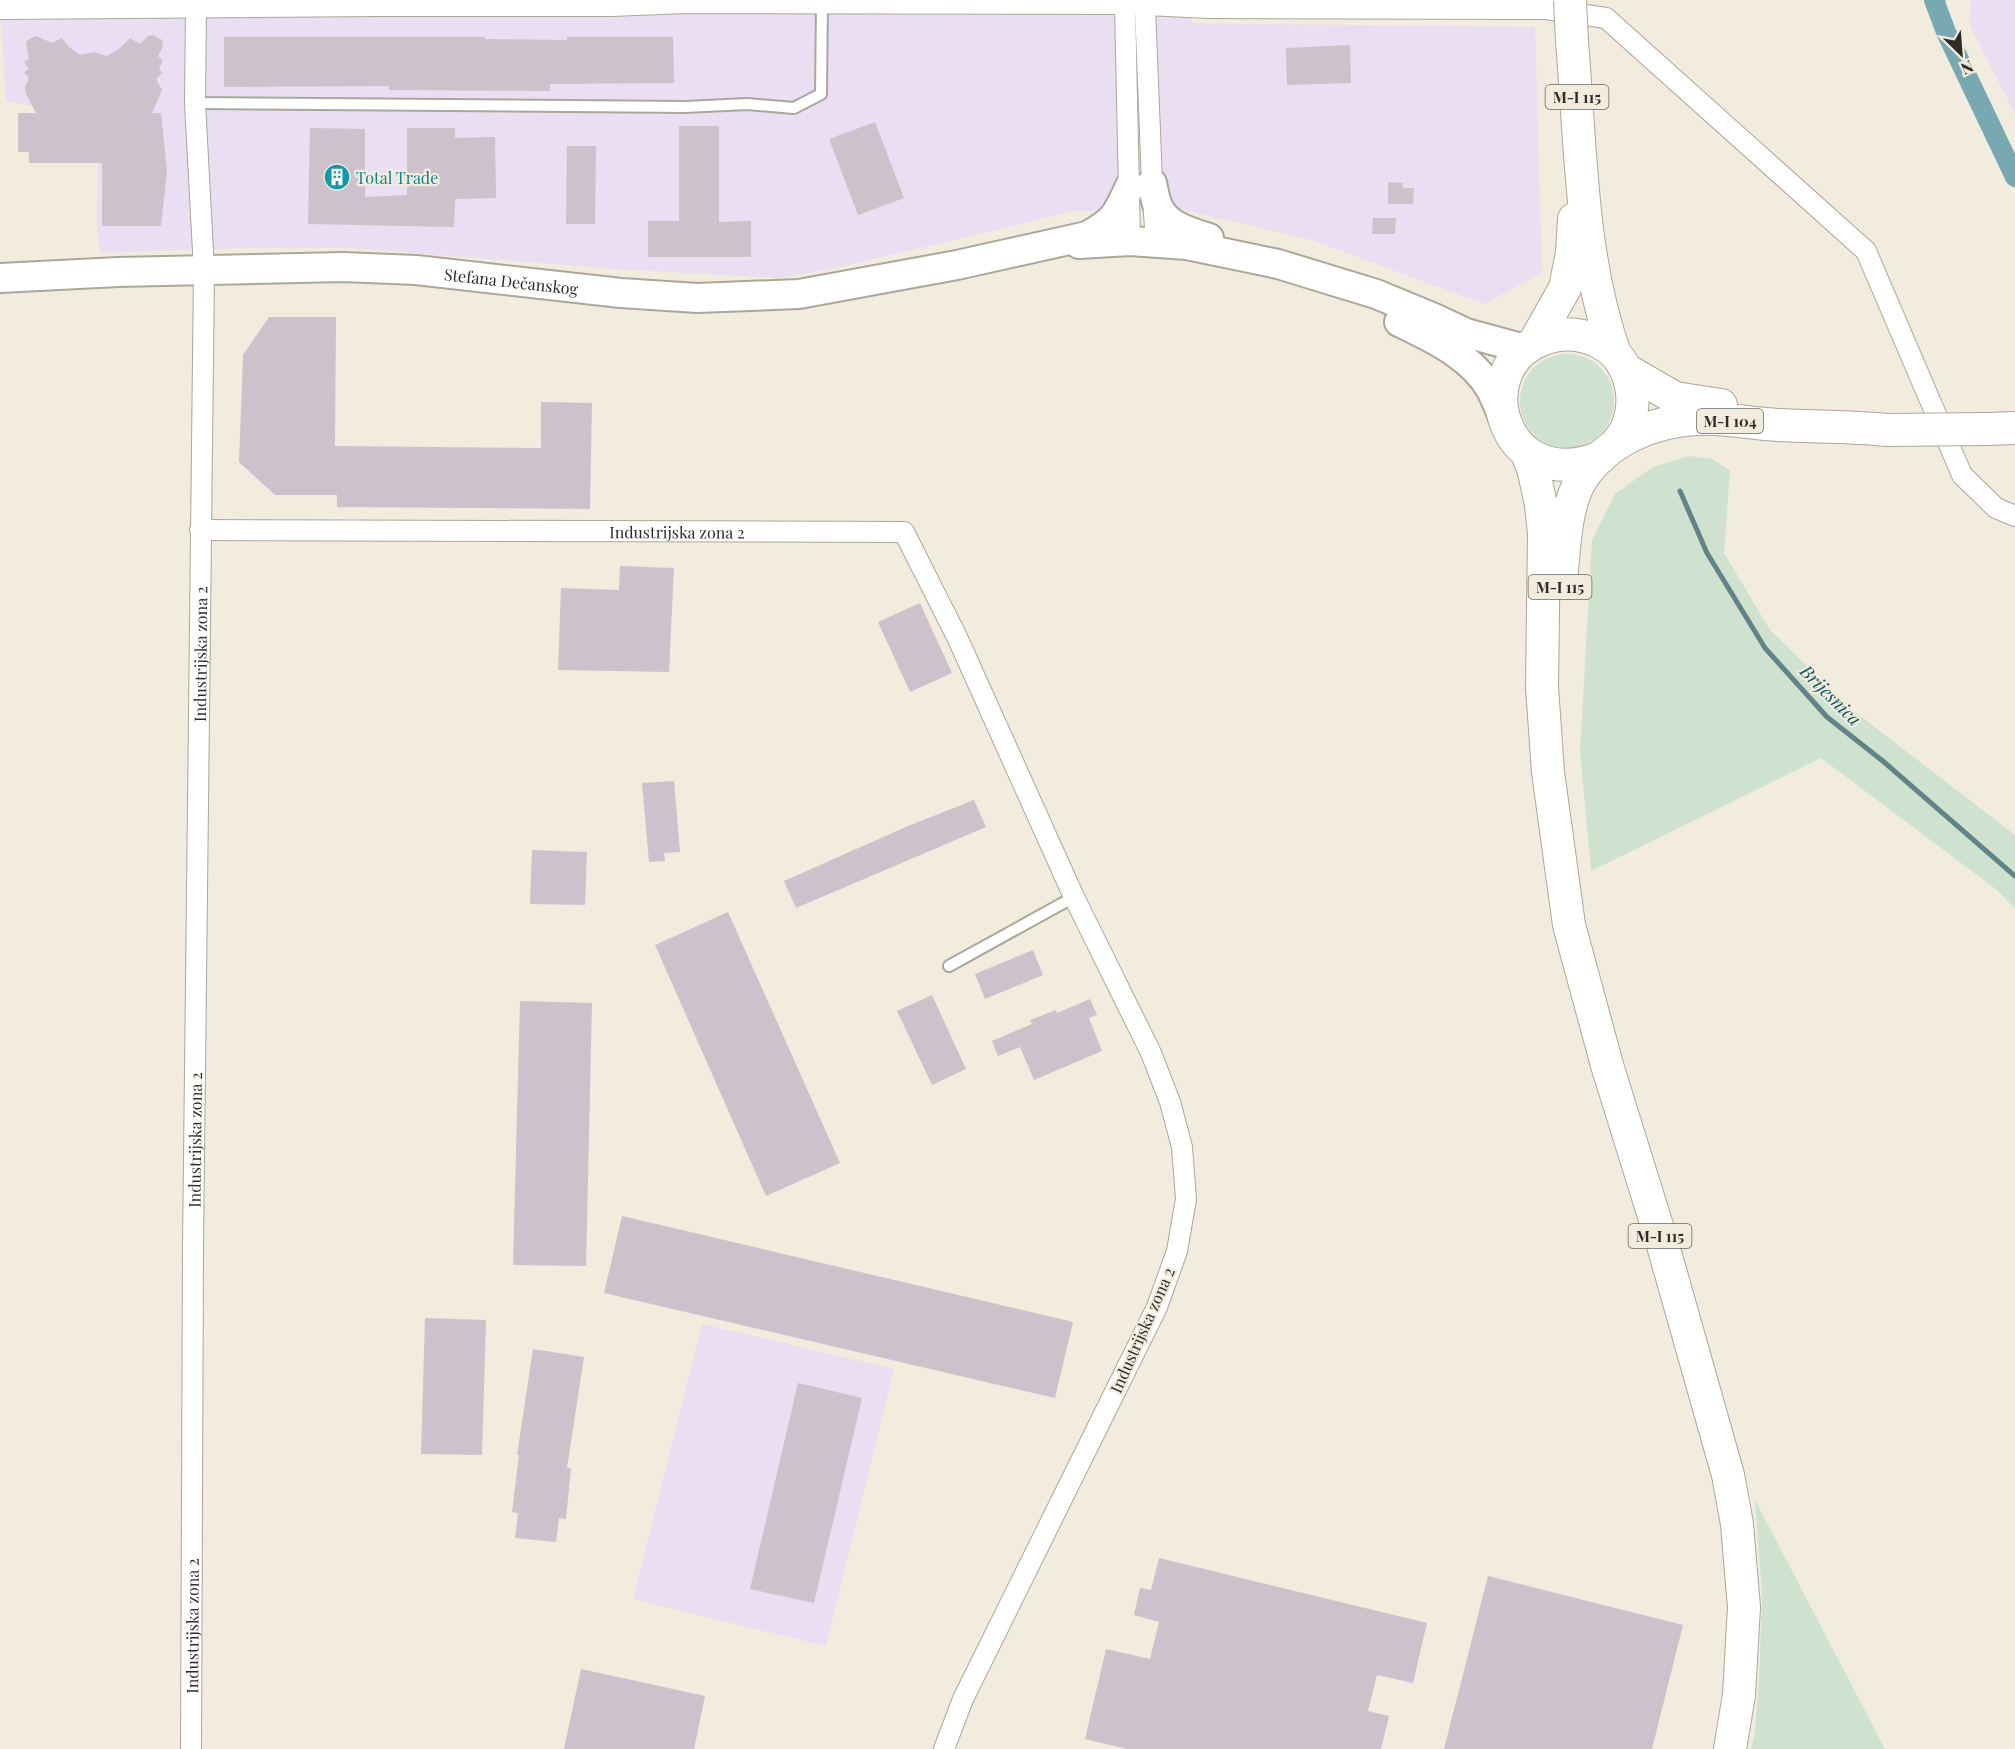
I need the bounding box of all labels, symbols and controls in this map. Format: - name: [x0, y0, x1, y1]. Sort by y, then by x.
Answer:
- north arrow: [1931, 24, 1991, 84]
- text: N: [1957, 56, 1977, 80]
- road number: M-I 115: [1546, 85, 1608, 109]
- building icon: Total Trade: [322, 162, 352, 192]
- place label: Total Trade: [356, 167, 438, 188]
- street label: Stefana Dečanskog: [443, 263, 580, 299]
- road number: M-I 104: [1697, 409, 1763, 433]
- street label: Industrijska zona 2: [609, 521, 745, 542]
- road number: M-I 115: [1528, 575, 1592, 599]
- street label: Industrijska zona 2: [188, 586, 211, 722]
- water label: Brijesnica: [1795, 659, 1867, 731]
- street label: Industrijska zona 2: [183, 1072, 205, 1208]
- road number: M-I 115: [1628, 1224, 1692, 1248]
- street label: Industrijska zona 2: [1105, 1264, 1179, 1396]
- street label: Industrijska zona 2: [181, 1558, 202, 1694]

